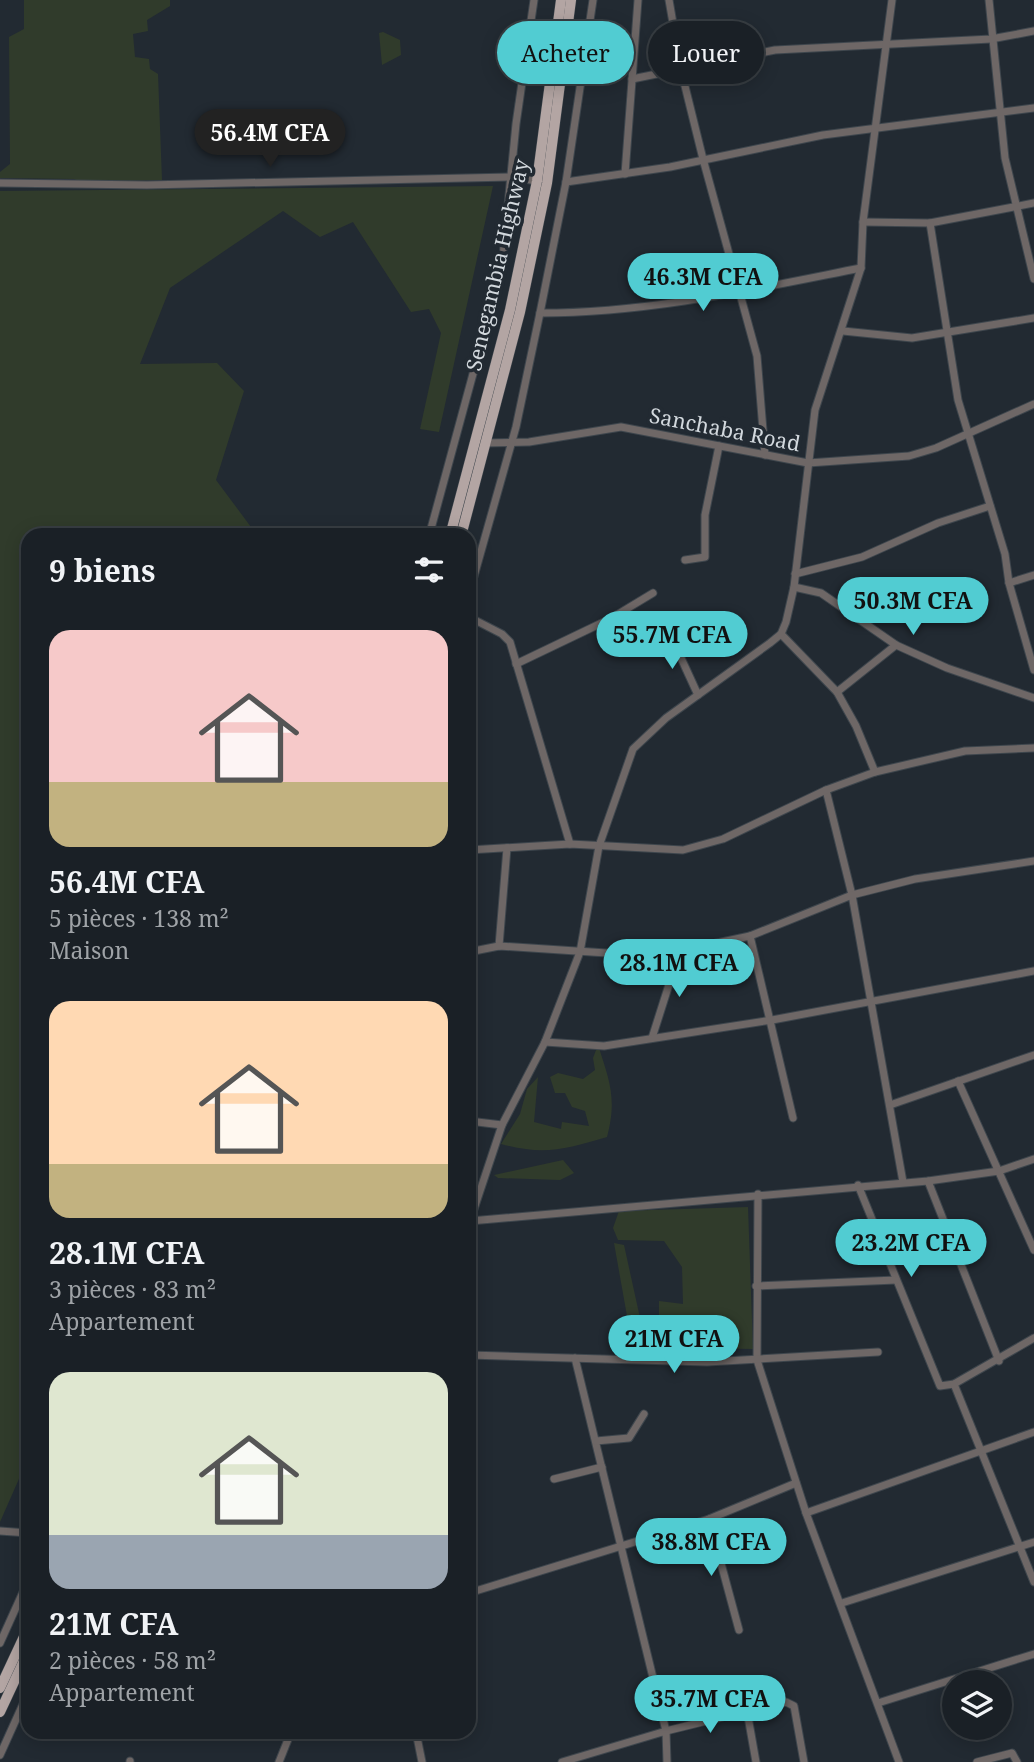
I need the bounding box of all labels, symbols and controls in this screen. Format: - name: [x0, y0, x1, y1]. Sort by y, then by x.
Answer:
- chip: Acheter: [497, 21, 634, 84]
- chip: Louer: [648, 21, 764, 84]
- pin: 56.4M CFA: [190, 110, 350, 169]
- text: 56.4M CFA: [210, 116, 330, 148]
- street label: Senegambia Highway: [459, 156, 535, 374]
- pin: 46.3M CFA: [623, 254, 783, 313]
- text: 46.3M CFA: [643, 260, 763, 292]
- street label: Sanchaba Road: [647, 401, 803, 457]
- text: 9 biens: [49, 550, 155, 591]
- icon: filters: [410, 551, 448, 589]
- pin: 50.3M CFA: [833, 578, 993, 637]
- text: 50.3M CFA: [853, 584, 973, 616]
- pin: 55.7M CFA: [592, 612, 752, 671]
- text: 55.7M CFA: [612, 618, 732, 650]
- icon: home: [186, 675, 312, 801]
- text: 56.4M CFA: [49, 861, 204, 902]
- text: 5 pièces · 138 m²: [49, 902, 229, 934]
- text: Maison: [49, 934, 129, 966]
- pin: 28.1M CFA: [599, 940, 759, 999]
- text: 28.1M CFA: [619, 946, 739, 978]
- icon: home: [186, 1046, 312, 1172]
- pin: 23.2M CFA: [831, 1220, 991, 1279]
- text: 23.2M CFA: [851, 1226, 971, 1258]
- text: 28.1M CFA: [49, 1232, 204, 1273]
- text: 3 pièces · 83 m²: [49, 1273, 216, 1305]
- text: Appartement: [49, 1305, 195, 1337]
- pin: 21M CFA: [609, 1316, 739, 1375]
- text: 21M CFA: [624, 1322, 724, 1354]
- icon: home: [186, 1417, 312, 1543]
- pin: 38.8M CFA: [631, 1518, 791, 1578]
- text: 38.8M CFA: [651, 1525, 771, 1557]
- text: 21M CFA: [49, 1603, 178, 1644]
- text: 2 pièces · 58 m²: [49, 1644, 216, 1676]
- map controls: [942, 1670, 1012, 1740]
- button: layers: [942, 1670, 1012, 1740]
- text: Appartement: [49, 1676, 195, 1708]
- pin: 35.7M CFA: [630, 1676, 790, 1735]
- text: 35.7M CFA: [650, 1682, 770, 1714]

